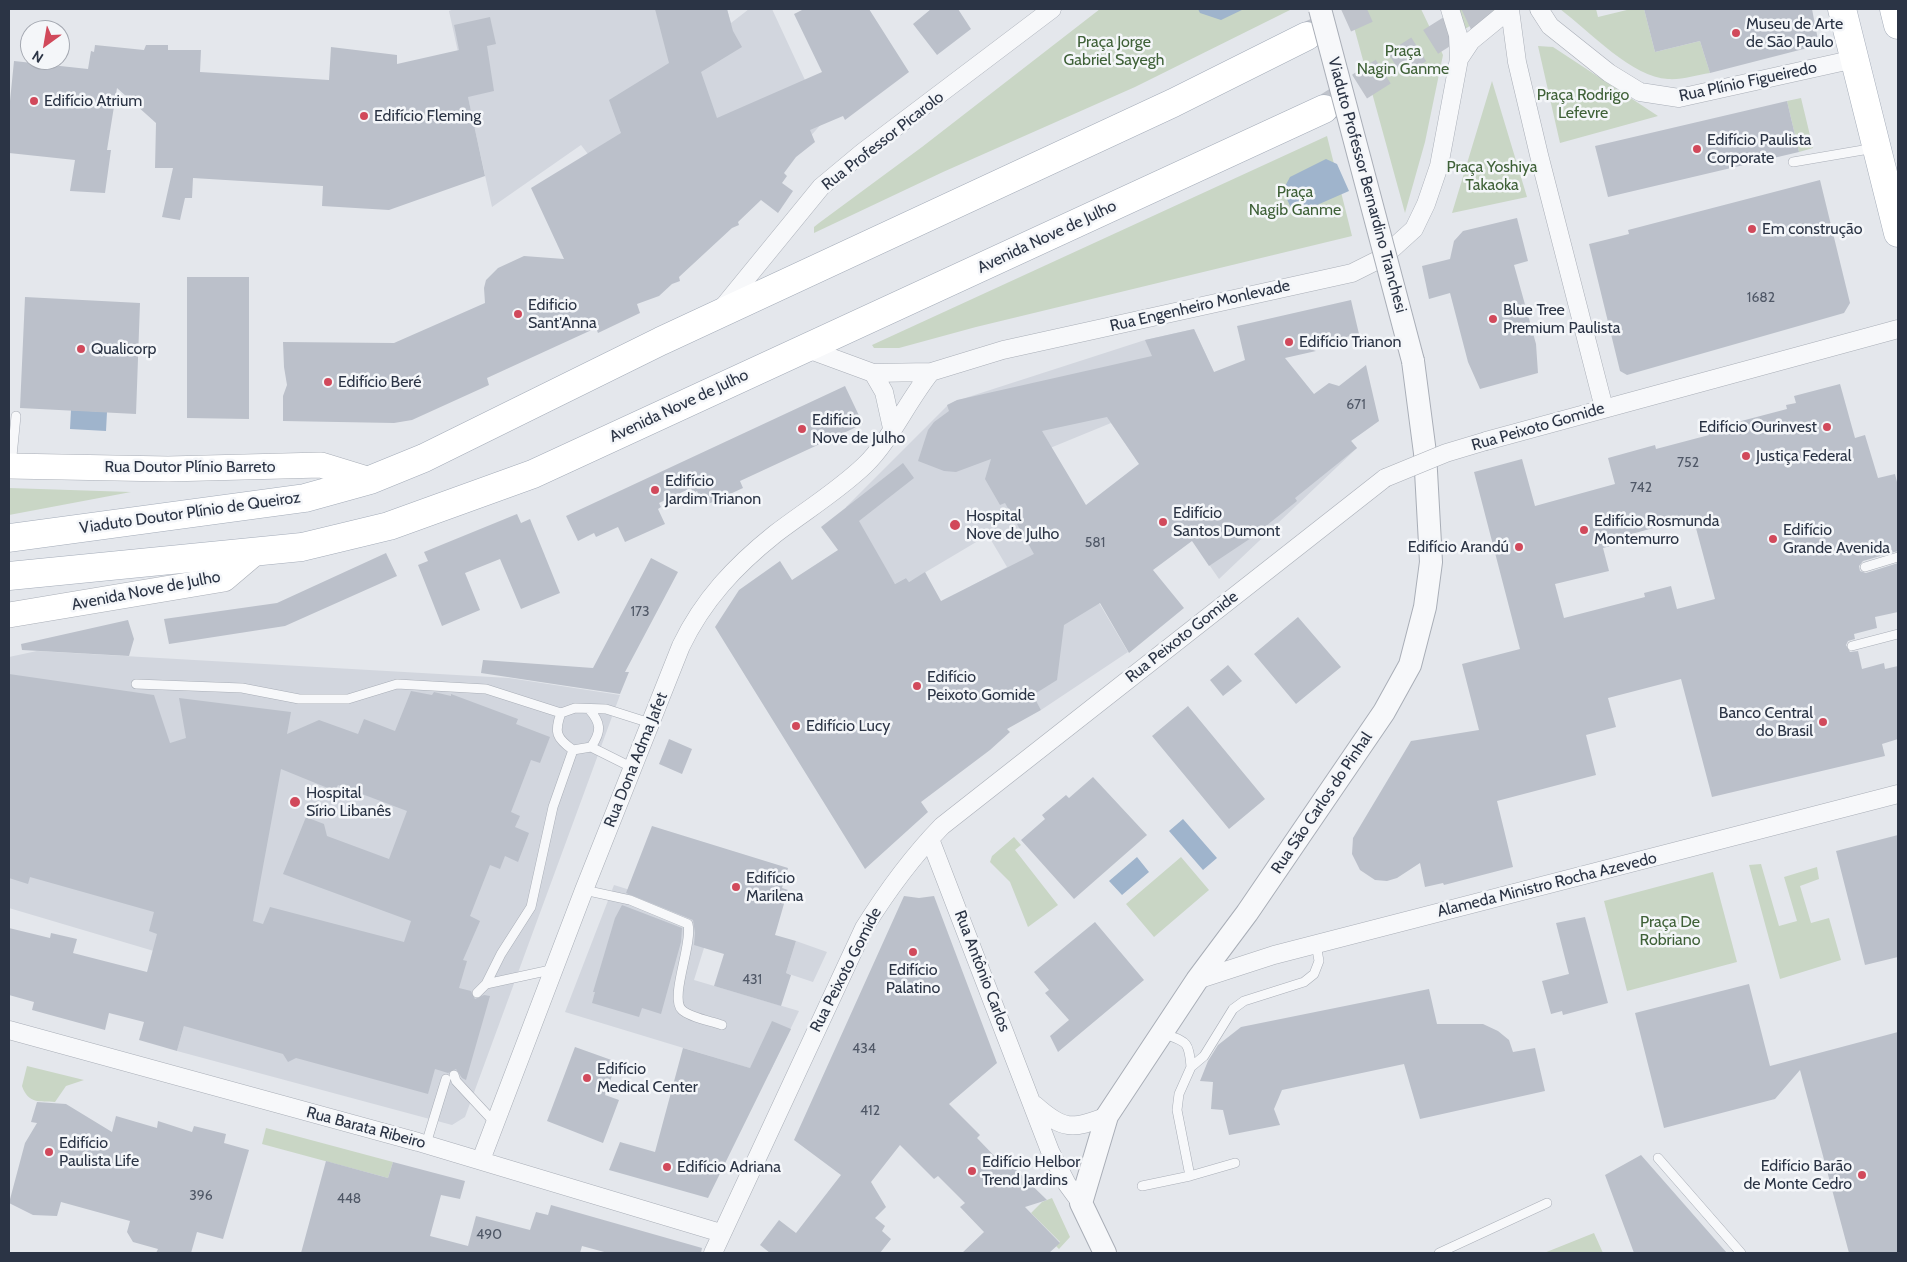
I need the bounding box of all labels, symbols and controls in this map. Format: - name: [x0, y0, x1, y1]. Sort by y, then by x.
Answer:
- place label: Museu de Arte de São Paulo: [1746, 14, 1843, 52]
- north arrow: [20, 20, 70, 70]
- marker: Museu de Arte de São Paulo: [1730, 27, 1742, 39]
- park label: Praça Jorge Gabriel Sayegh: [1064, 32, 1164, 70]
- park label: Praça Nagin Ganme: [1357, 41, 1449, 79]
- text: N: [29, 47, 47, 67]
- street label: Viaduto Professor Bernardino Tranchesi: [1324, 55, 1410, 315]
- street label: Rua Plínio Figueiredo: [1677, 58, 1819, 106]
- park label: Praça Rodrigo Lefevre: [1537, 85, 1629, 123]
- street label: Rua Professor Picarolo: [818, 87, 948, 195]
- place label: Edifício Atrium: [44, 91, 142, 111]
- marker: Edifício Atrium: [28, 95, 40, 107]
- place label: Edifício Fleming: [374, 106, 481, 126]
- marker: Edifício Fleming: [358, 110, 370, 122]
- place label: Edifício Paulista Corporate: [1707, 130, 1811, 168]
- marker: Edifício Paulista Corporate: [1691, 143, 1703, 155]
- park label: Praça Yoshiya Takaoka: [1446, 157, 1538, 195]
- park label: Praça Nagib Ganme: [1249, 182, 1341, 220]
- street label: Avenida Nove de Julho: [974, 196, 1120, 278]
- place label: Em construção: [1762, 219, 1862, 239]
- marker: Em construção: [1746, 223, 1758, 235]
- street label: Rua Engenheiro Monlevade: [1108, 276, 1292, 336]
- house number: 1682: [1747, 290, 1775, 306]
- place label: Edificio Sant'Anna: [528, 295, 597, 333]
- place label: Blue Tree Premium Paulista: [1503, 300, 1620, 338]
- marker: Edificio Sant'Anna: [512, 308, 524, 320]
- marker: Blue Tree Premium Paulista: [1487, 313, 1499, 325]
- place label: Edifício Trianon: [1299, 332, 1402, 352]
- marker: Edifício Trianon: [1283, 336, 1295, 348]
- place label: Qualicorp: [91, 339, 156, 359]
- marker: Qualicorp: [75, 343, 87, 355]
- street label: Avenida Nove de Julho: [606, 365, 752, 447]
- place label: Edifício Beré: [338, 372, 421, 392]
- marker: Edifício Beré: [322, 376, 334, 388]
- house number: 671: [1346, 397, 1366, 413]
- street label: Rua Peixoto Gomide: [1469, 399, 1607, 455]
- place label: Edifício Nove de Julho: [812, 410, 905, 448]
- place label: Edifício Ourinvest: [1699, 417, 1817, 437]
- marker: Edifício Ourinvest: [1821, 421, 1833, 433]
- marker: Edifício Nove de Julho: [796, 423, 808, 435]
- place label: Justiça Federal: [1756, 446, 1852, 466]
- marker: Justiça Federal: [1740, 450, 1752, 462]
- house number: 752: [1677, 455, 1699, 471]
- street label: Rua Doutor Plínio Barreto: [104, 457, 276, 477]
- place label: Edifício Jardim Trianon: [665, 471, 761, 509]
- house number: 742: [1630, 480, 1652, 496]
- marker: Edifício Jardim Trianon: [649, 484, 661, 496]
- street label: Viaduto Doutor Plínio de Queiroz: [78, 488, 302, 538]
- place label: Edifício Santos Dumont: [1173, 503, 1280, 541]
- place label: Hospital Nove de Julho: [966, 506, 1059, 544]
- place label: Edifício Rosmunda Montemurro: [1594, 511, 1719, 549]
- marker: Edifício Santos Dumont: [1157, 516, 1169, 528]
- marker: Hospital Nove de Julho: [948, 518, 962, 532]
- place label: Edifício Grande Avenida: [1783, 520, 1890, 558]
- marker: Edifício Rosmunda Montemurro: [1578, 524, 1590, 536]
- marker: Edifício Grande Avenida: [1767, 533, 1779, 545]
- house number: 581: [1085, 535, 1105, 551]
- place label: Edifício Arandú: [1408, 537, 1509, 557]
- marker: Edifício Arandú: [1513, 541, 1525, 553]
- street label: Avenida Nove de Julho: [70, 567, 222, 615]
- street label: Rua Peixoto Gomide: [1122, 587, 1242, 687]
- house number: 173: [630, 604, 650, 620]
- place label: Edifício Peixoto Gomide: [927, 667, 1035, 705]
- marker: Edifício Peixoto Gomide: [911, 680, 923, 692]
- street label: Rua Dona Adma Jafet: [600, 690, 672, 830]
- place label: Banco Central do Brasil: [1719, 703, 1813, 741]
- place label: Edifício Lucy: [806, 716, 890, 736]
- marker: Banco Central do Brasil: [1817, 716, 1829, 728]
- marker: Edifício Lucy: [790, 720, 802, 732]
- street label: Rua São Carlos do Pinhal: [1267, 729, 1377, 877]
- place label: Hospital Sírio Libanês: [306, 783, 391, 821]
- marker: Hospital Sírio Libanês: [288, 795, 302, 809]
- street label: Alameda Ministro Rocha Azevedo: [1435, 848, 1659, 922]
- place label: Edifício Marilena: [746, 868, 804, 906]
- marker: Edifício Marilena: [730, 881, 742, 893]
- street label: Rua Peixoto Gomide: [806, 904, 886, 1036]
- street label: Rua Antônio Carlos: [950, 908, 1014, 1034]
- park label: Praça De Robriano: [1640, 912, 1700, 950]
- marker: Edifício Palatino: [907, 946, 919, 958]
- place label: Edifício Palatino: [886, 960, 940, 998]
- house number: 431: [742, 972, 762, 988]
- house number: 434: [852, 1041, 876, 1057]
- place label: Edifício Medical Center: [597, 1059, 698, 1097]
- marker: Edifício Medical Center: [581, 1072, 593, 1084]
- street label: Rua Barata Ribeiro: [304, 1103, 428, 1153]
- house number: 412: [860, 1103, 880, 1119]
- place label: Edifício Paulista Life: [59, 1133, 139, 1171]
- marker: Edifício Paulista Life: [43, 1146, 55, 1158]
- place label: Edifício Helbor Trend Jardins: [982, 1152, 1080, 1190]
- place label: Edifício Barão de Monte Cedro: [1743, 1156, 1852, 1194]
- place label: Edifício Adriana: [677, 1157, 781, 1177]
- marker: Edifício Adriana: [661, 1161, 673, 1173]
- marker: Edifício Helbor Trend Jardins: [966, 1165, 978, 1177]
- marker: Edifício Barão de Monte Cedro: [1856, 1169, 1868, 1181]
- house number: 396: [189, 1188, 213, 1204]
- house number: 448: [337, 1191, 361, 1207]
- house number: 490: [476, 1227, 502, 1243]

